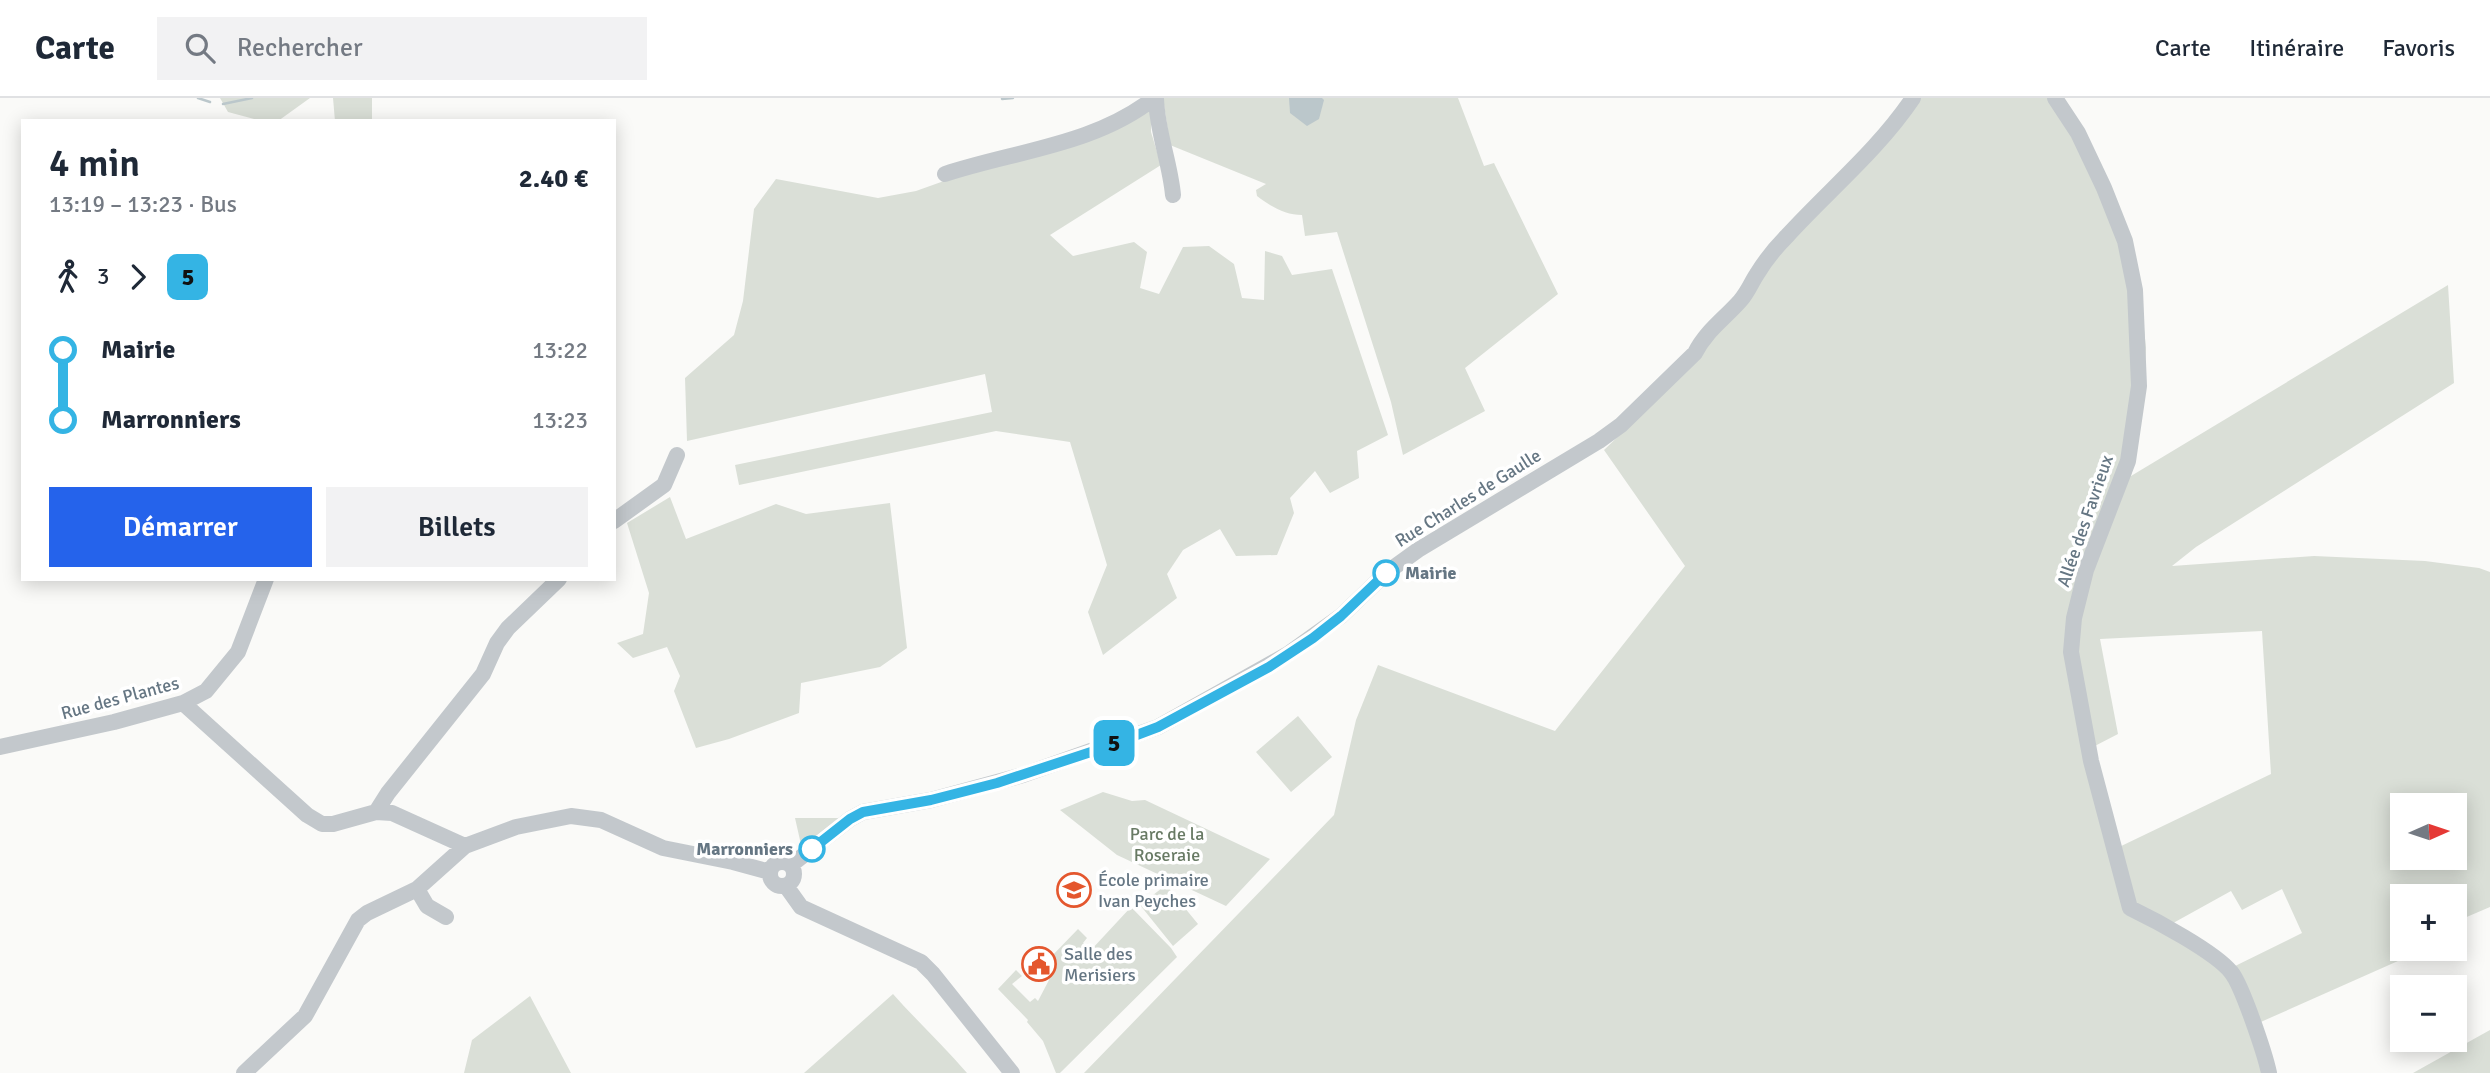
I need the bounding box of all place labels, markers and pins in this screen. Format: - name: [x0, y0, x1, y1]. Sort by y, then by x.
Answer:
- marker: Mairie: [1373, 560, 1399, 586]
- place label: Mairie: [1405, 562, 1457, 584]
- marker: Marronniers: [799, 836, 825, 862]
- place label: Marronniers: [696, 838, 793, 860]
- place label: École primaire Ivan Peyches: [1098, 869, 1209, 912]
- school or university icon: École primaire Ivan Peyches: [1055, 871, 1093, 909]
- place label: Salle des Merisiers: [1064, 943, 1136, 986]
- public building icon: Salle des Merisiers: [1020, 945, 1058, 983]

